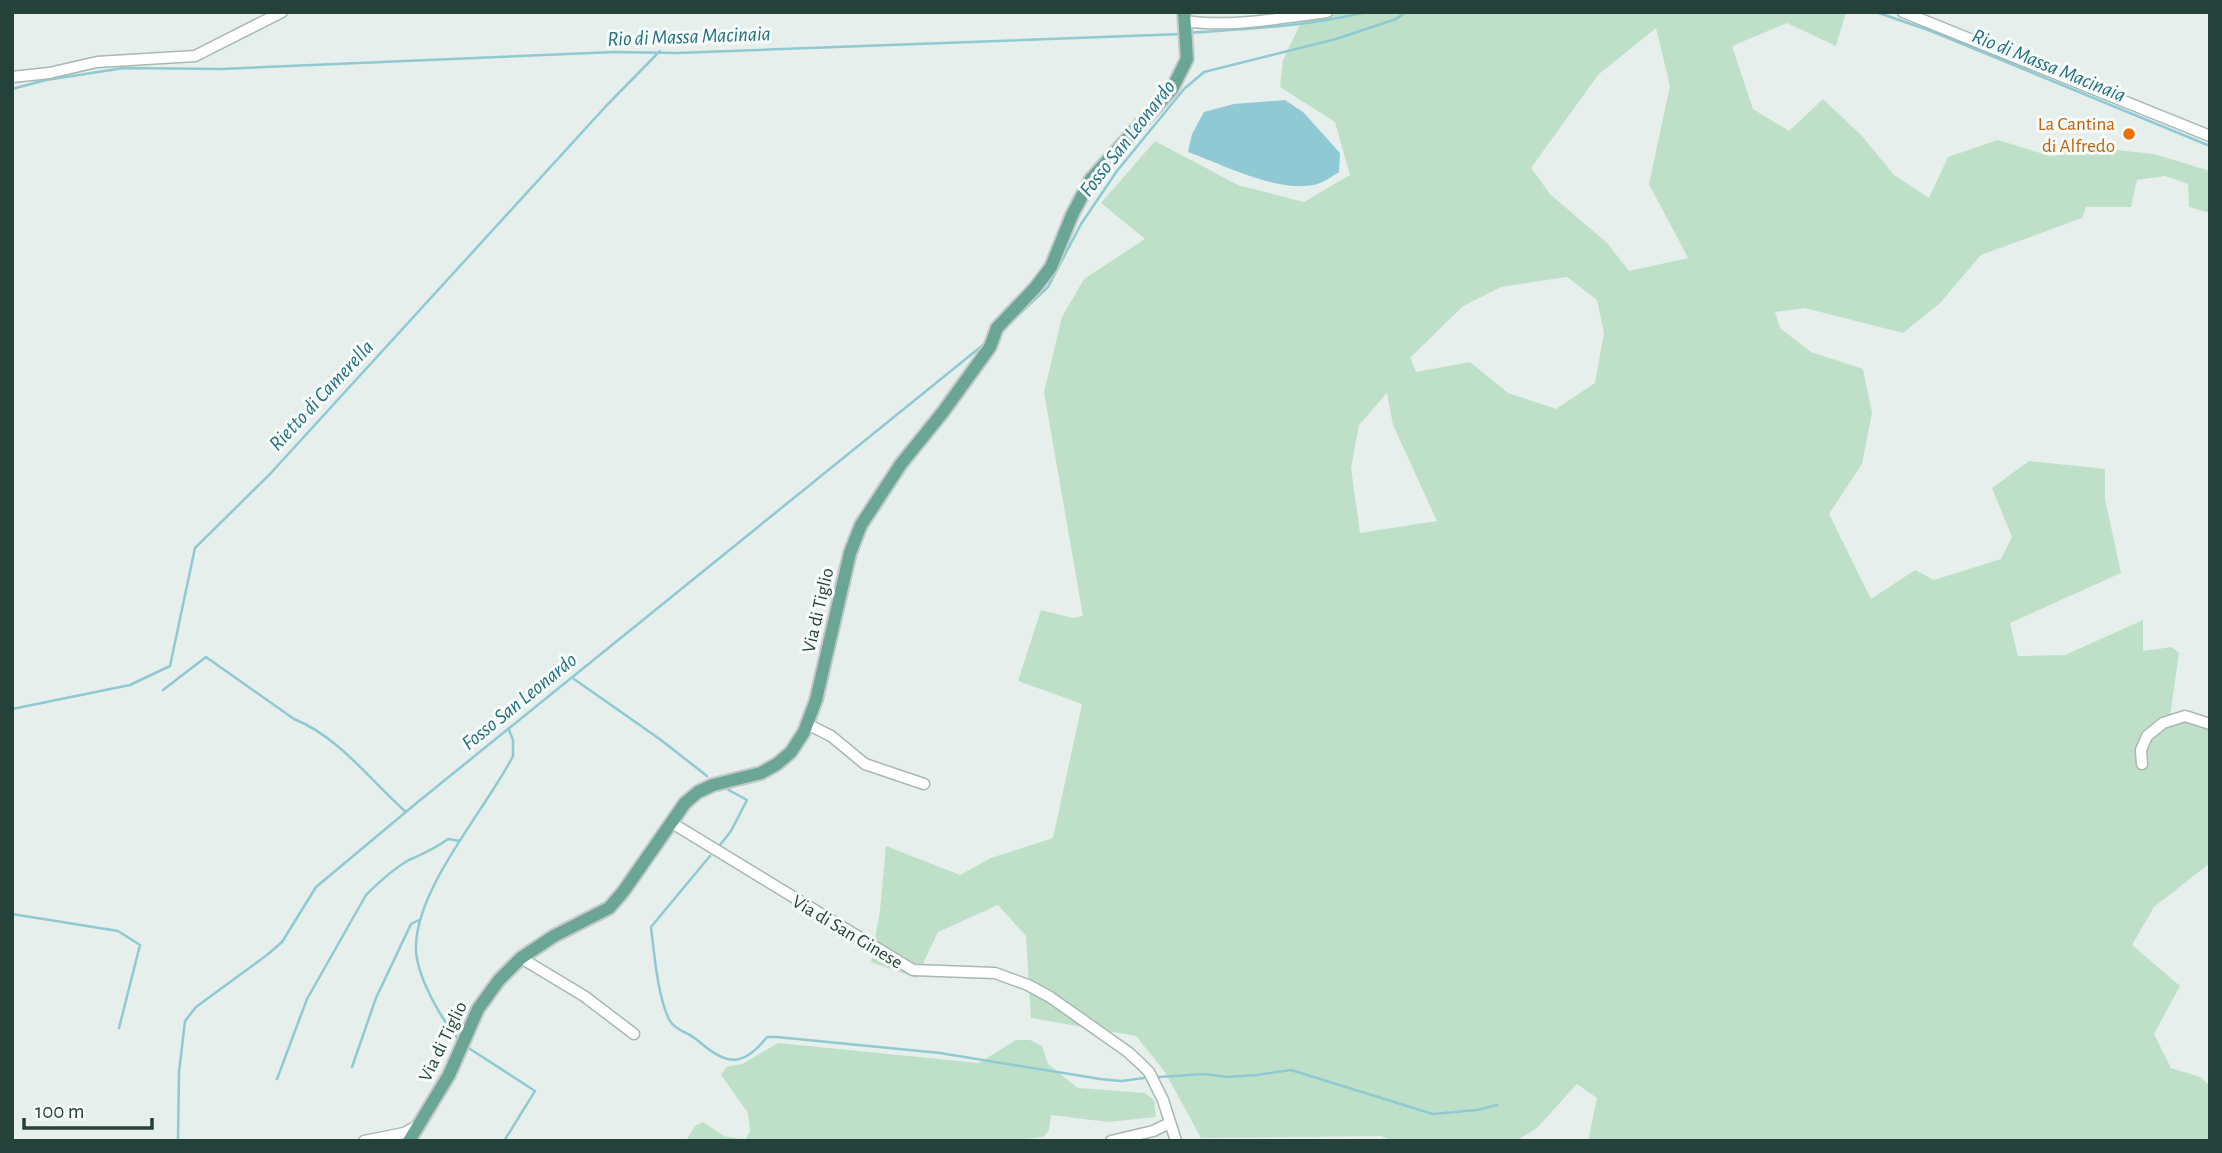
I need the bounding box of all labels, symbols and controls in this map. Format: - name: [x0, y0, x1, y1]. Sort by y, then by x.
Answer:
- water label: Rio di Massa Macinaia: [607, 23, 771, 50]
- water label: Rio di Massa Macinaia: [1969, 25, 2129, 106]
- water label: Fosso San Leonardo: [1076, 76, 1179, 200]
- place label: La Cantina di Alfredo: [2038, 115, 2115, 156]
- marker: La Cantina di Alfredo: [2121, 126, 2137, 142]
- water label: Rietto di Camerella: [265, 336, 378, 455]
- street label: Via di Tiglio: [799, 566, 837, 655]
- water label: Fosso San Leonardo: [458, 649, 581, 754]
- street label: Via di San Ginese: [789, 892, 906, 973]
- street label: Via di Tiglio: [416, 999, 471, 1085]
- scale bar: [24, 1086, 152, 1130]
- text: 100 m: [35, 1101, 85, 1122]

